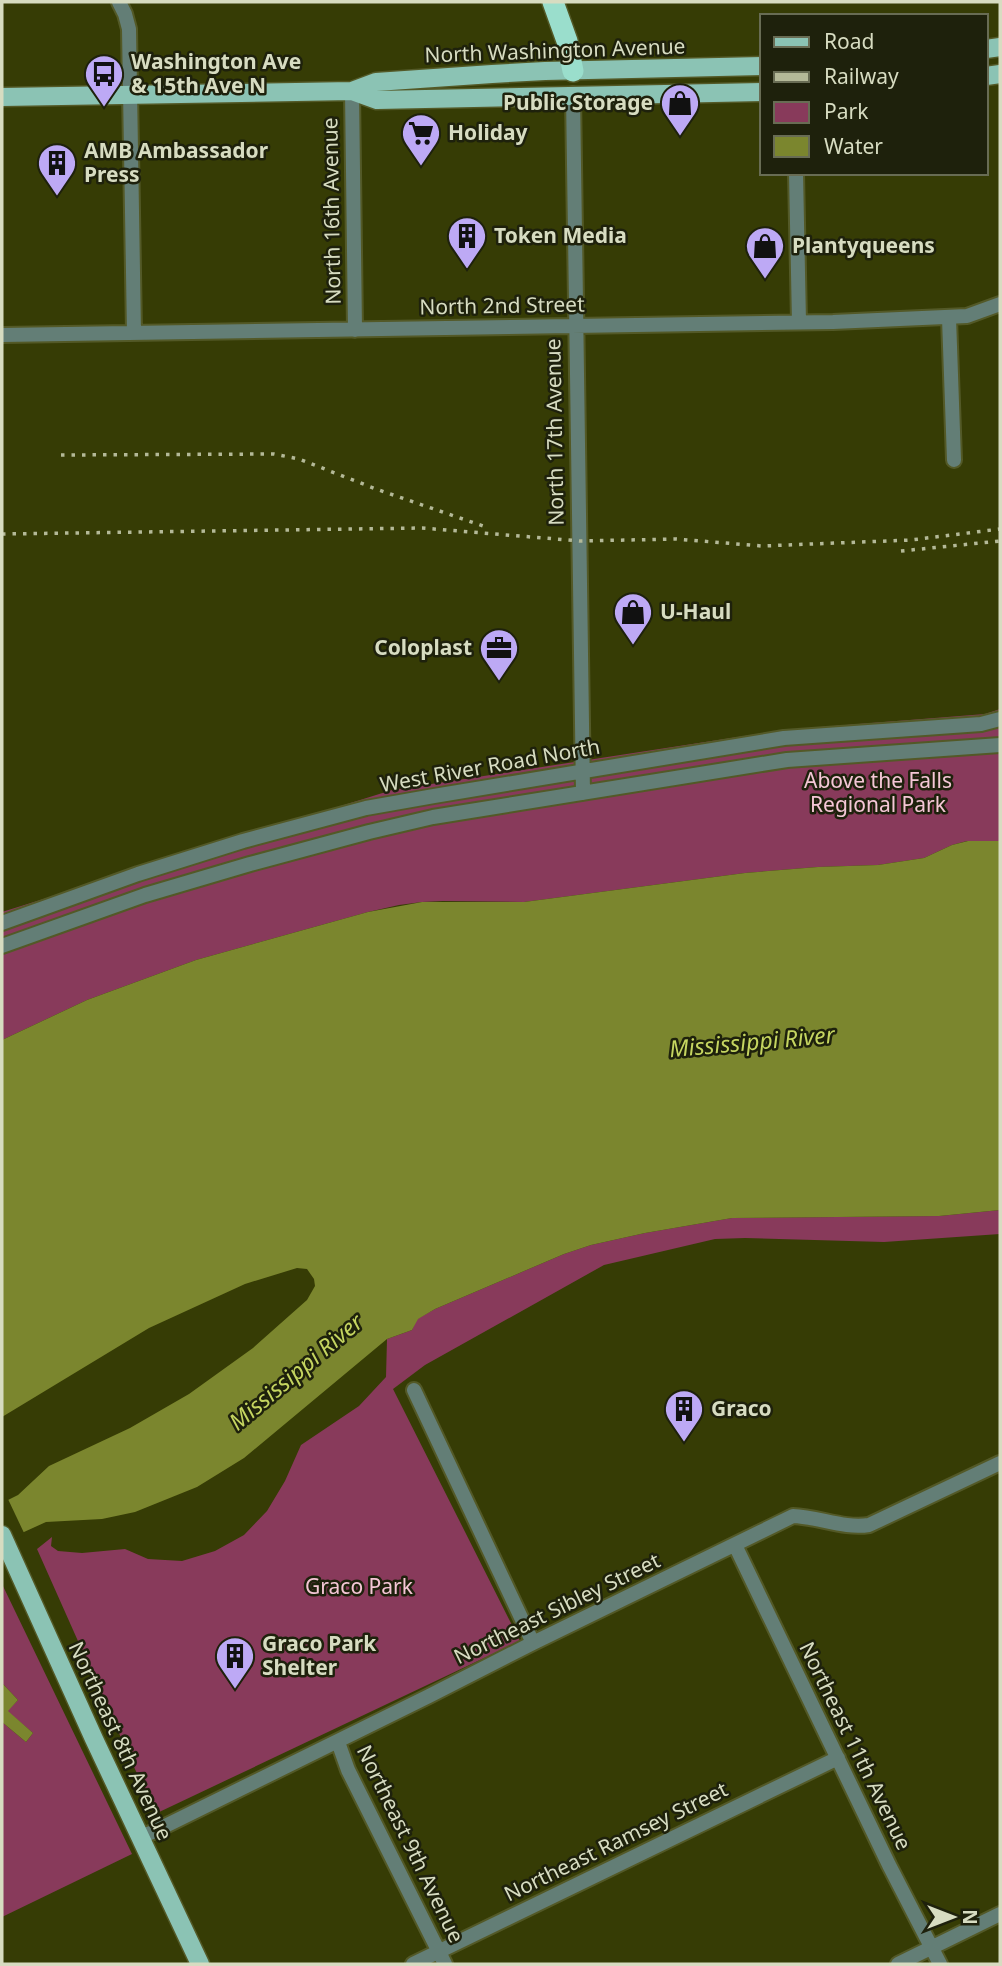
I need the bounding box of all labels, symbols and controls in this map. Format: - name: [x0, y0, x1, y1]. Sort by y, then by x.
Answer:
- legend: [760, 14, 988, 175]
- text: Road: [824, 27, 874, 55]
- street label: North Washington Avenue: [424, 31, 686, 69]
- place label: Washington Ave & 15th Ave N: [131, 47, 301, 99]
- bus stop icon: Washington Ave & 15th Ave N: [83, 53, 125, 108]
- text: Railway: [824, 62, 899, 90]
- shop icon: Public Storage: [659, 82, 701, 137]
- place label: Public Storage: [503, 88, 653, 116]
- text: Park: [824, 97, 869, 125]
- supermarket icon: Holiday: [400, 112, 442, 167]
- street label: North 16th Avenue: [315, 117, 347, 305]
- place label: Holiday: [448, 118, 528, 146]
- text: Water: [824, 132, 883, 160]
- place label: AMB Ambassador Press: [84, 136, 269, 188]
- building icon: AMB Ambassador Press: [36, 142, 78, 197]
- building icon: Token Media: [446, 215, 488, 270]
- place label: Token Media: [494, 221, 627, 249]
- shop icon: Plantyqueens: [744, 225, 786, 280]
- place label: Plantyqueens: [792, 231, 935, 259]
- street label: North 2nd Street: [419, 290, 585, 320]
- street label: North 17th Avenue: [538, 338, 570, 526]
- shop icon: U-Haul: [612, 591, 654, 646]
- place label: U-Haul: [660, 597, 731, 625]
- office icon: Coloplast: [478, 627, 520, 682]
- place label: Coloplast: [374, 633, 472, 661]
- street label: West River Road North: [378, 732, 602, 798]
- park label: Above the Falls Regional Park: [804, 766, 952, 818]
- water label: Mississippi River: [668, 1018, 837, 1064]
- water label: Mississippi River: [222, 1305, 370, 1437]
- building icon: Graco: [663, 1388, 705, 1443]
- place label: Graco: [711, 1394, 772, 1422]
- street label: Northeast Sibley Street: [449, 1546, 665, 1670]
- park label: Graco Park: [305, 1572, 414, 1600]
- place label: Graco Park Shelter: [262, 1629, 377, 1681]
- building icon: Graco Park Shelter: [214, 1635, 256, 1690]
- street label: Northeast 8th Avenue: [62, 1637, 179, 1845]
- street label: Northeast 11th Avenue: [793, 1637, 919, 1854]
- street label: Northeast 9th Avenue: [351, 1740, 471, 1947]
- street label: Northeast Ramsey Street: [499, 1775, 732, 1907]
- north arrow: [918, 1882, 988, 1952]
- text: N: [957, 1909, 983, 1925]

